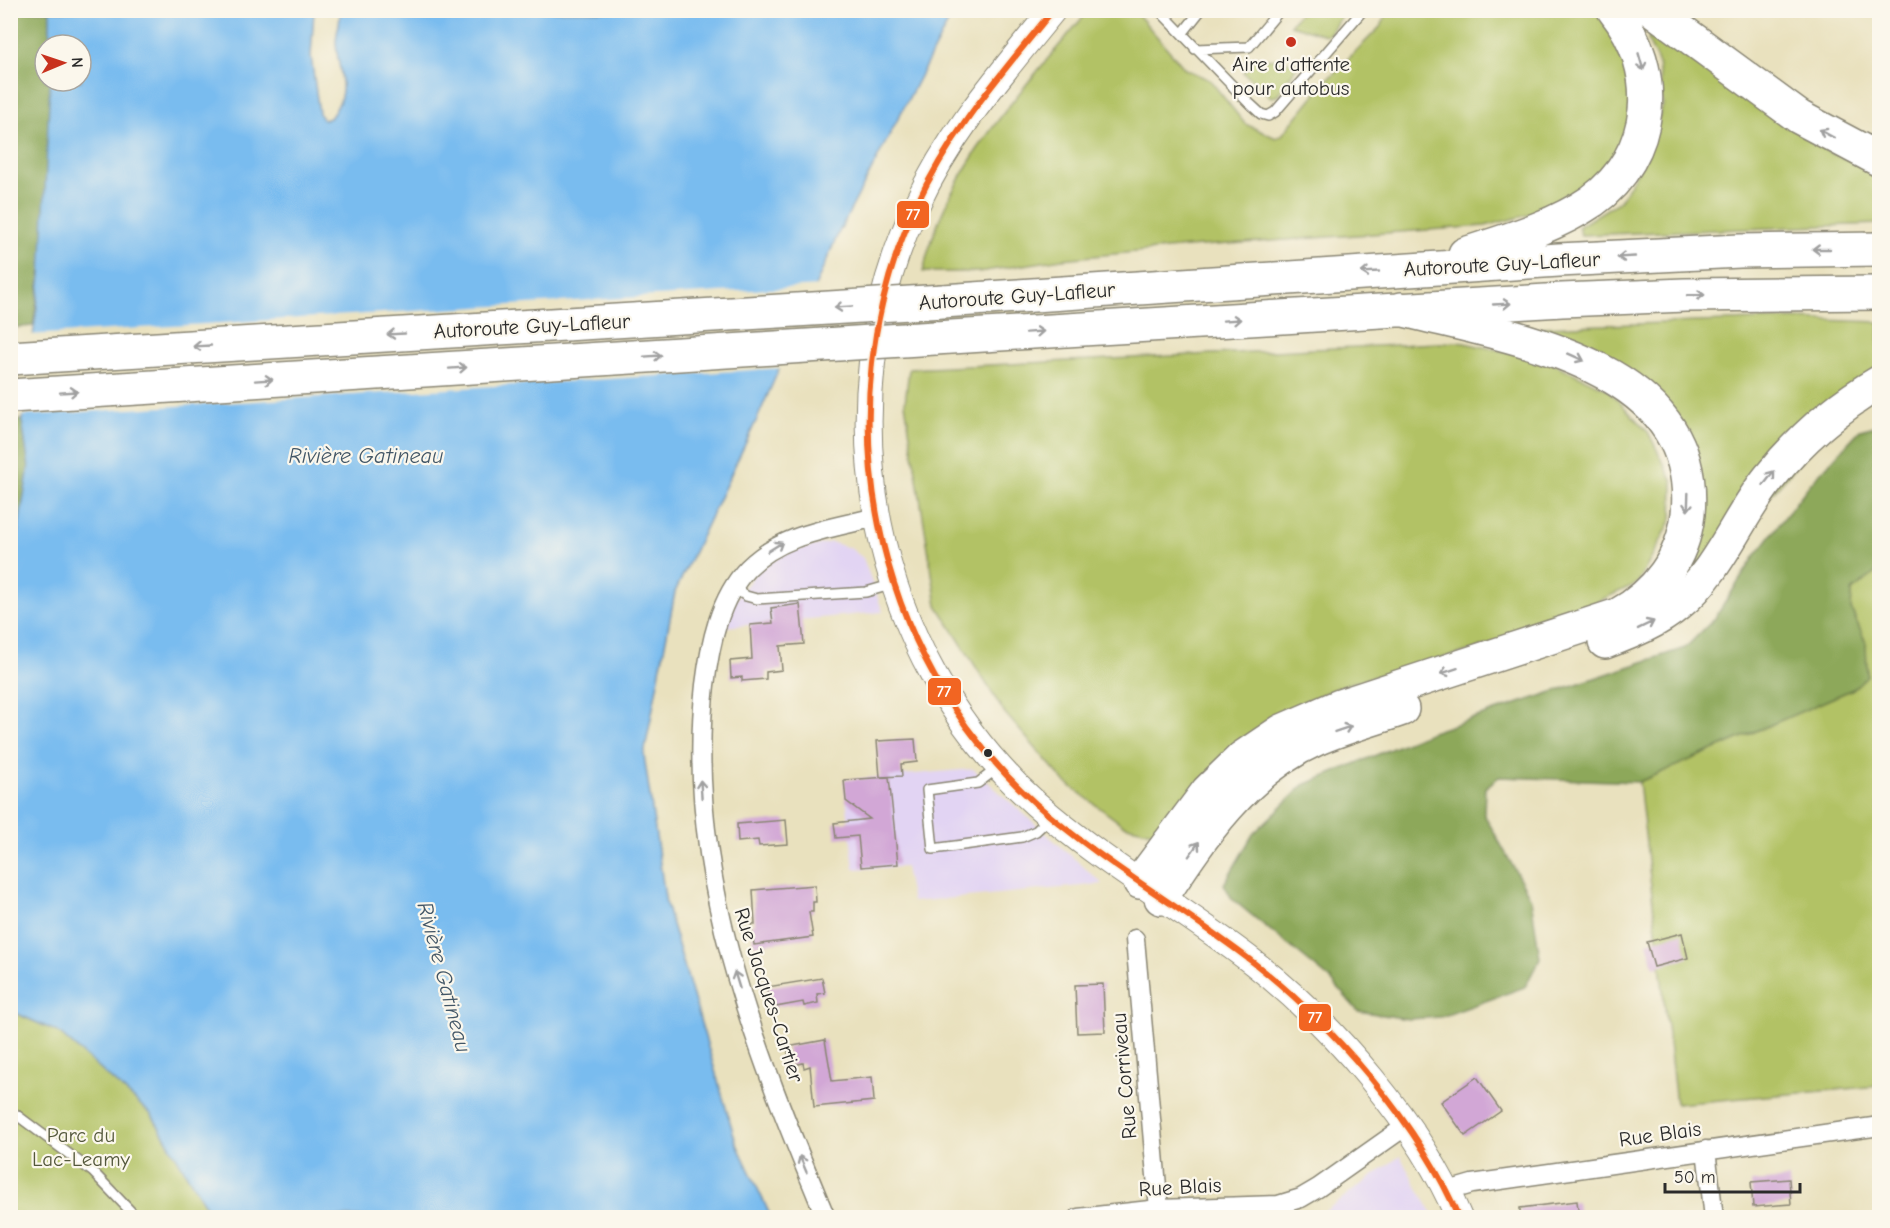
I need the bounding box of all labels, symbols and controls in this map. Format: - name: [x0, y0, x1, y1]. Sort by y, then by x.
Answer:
- north arrow: [33, 33, 93, 93]
- marker: Aire d'attente pour autobus: [1284, 35, 1298, 49]
- place label: Aire d'attente pour autobus: [1232, 52, 1350, 100]
- one-way arrow: [1636, 52, 1647, 71]
- text: N: [68, 57, 86, 68]
- one-way arrow: [1819, 127, 1836, 139]
- line badge: 77: [896, 200, 930, 229]
- text: 77: [906, 206, 921, 224]
- one-way arrow: [1812, 244, 1832, 255]
- street label: Autoroute Guy-Lafleur: [1403, 247, 1602, 281]
- one-way arrow: [1617, 251, 1637, 262]
- one-way arrow: [1361, 267, 1381, 278]
- street label: Autoroute Guy-Lafleur: [918, 277, 1117, 315]
- one-way arrow: [1686, 289, 1706, 300]
- one-way arrow: [1491, 298, 1511, 309]
- one-way arrow: [833, 301, 853, 312]
- street label: Autoroute Guy-Lafleur: [433, 309, 632, 343]
- one-way arrow: [1222, 314, 1242, 325]
- one-way arrow: [1025, 326, 1045, 337]
- one-way arrow: [387, 329, 407, 340]
- one-way arrow: [192, 341, 212, 352]
- one-way arrow: [642, 350, 662, 361]
- one-way arrow: [1566, 352, 1584, 363]
- one-way arrow: [448, 363, 468, 374]
- one-way arrow: [253, 375, 273, 386]
- one-way arrow: [58, 387, 78, 398]
- water label: Rivière Gatineau: [289, 443, 443, 469]
- one-way arrow: [1763, 470, 1776, 486]
- one-way arrow: [1682, 491, 1694, 511]
- one-way arrow: [766, 541, 783, 553]
- one-way arrow: [1637, 618, 1655, 630]
- one-way arrow: [1440, 666, 1459, 677]
- line badge: 77: [927, 677, 962, 706]
- text: 77: [937, 683, 952, 701]
- one-way arrow: [1333, 723, 1352, 734]
- unlabelled marker: [982, 747, 994, 759]
- one-way arrow: [696, 780, 707, 800]
- one-way arrow: [1188, 841, 1200, 858]
- water label: Rivière Gatineau: [411, 899, 477, 1055]
- street label: Rue Jacques-Cartier: [729, 905, 809, 1086]
- one-way arrow: [731, 971, 742, 990]
- line badge: 77: [1298, 1003, 1332, 1032]
- text: 77: [1308, 1009, 1323, 1027]
- street label: Rue Corriveau: [1107, 1012, 1141, 1140]
- street label: Rue Blais: [1617, 1116, 1703, 1152]
- park label: Parc du Lac-Leamy: [32, 1123, 131, 1171]
- one-way arrow: [797, 1155, 808, 1173]
- scale bar: [1665, 1156, 1800, 1194]
- text: 50 m: [1674, 1167, 1716, 1188]
- street label: Rue Blais: [1138, 1173, 1222, 1201]

